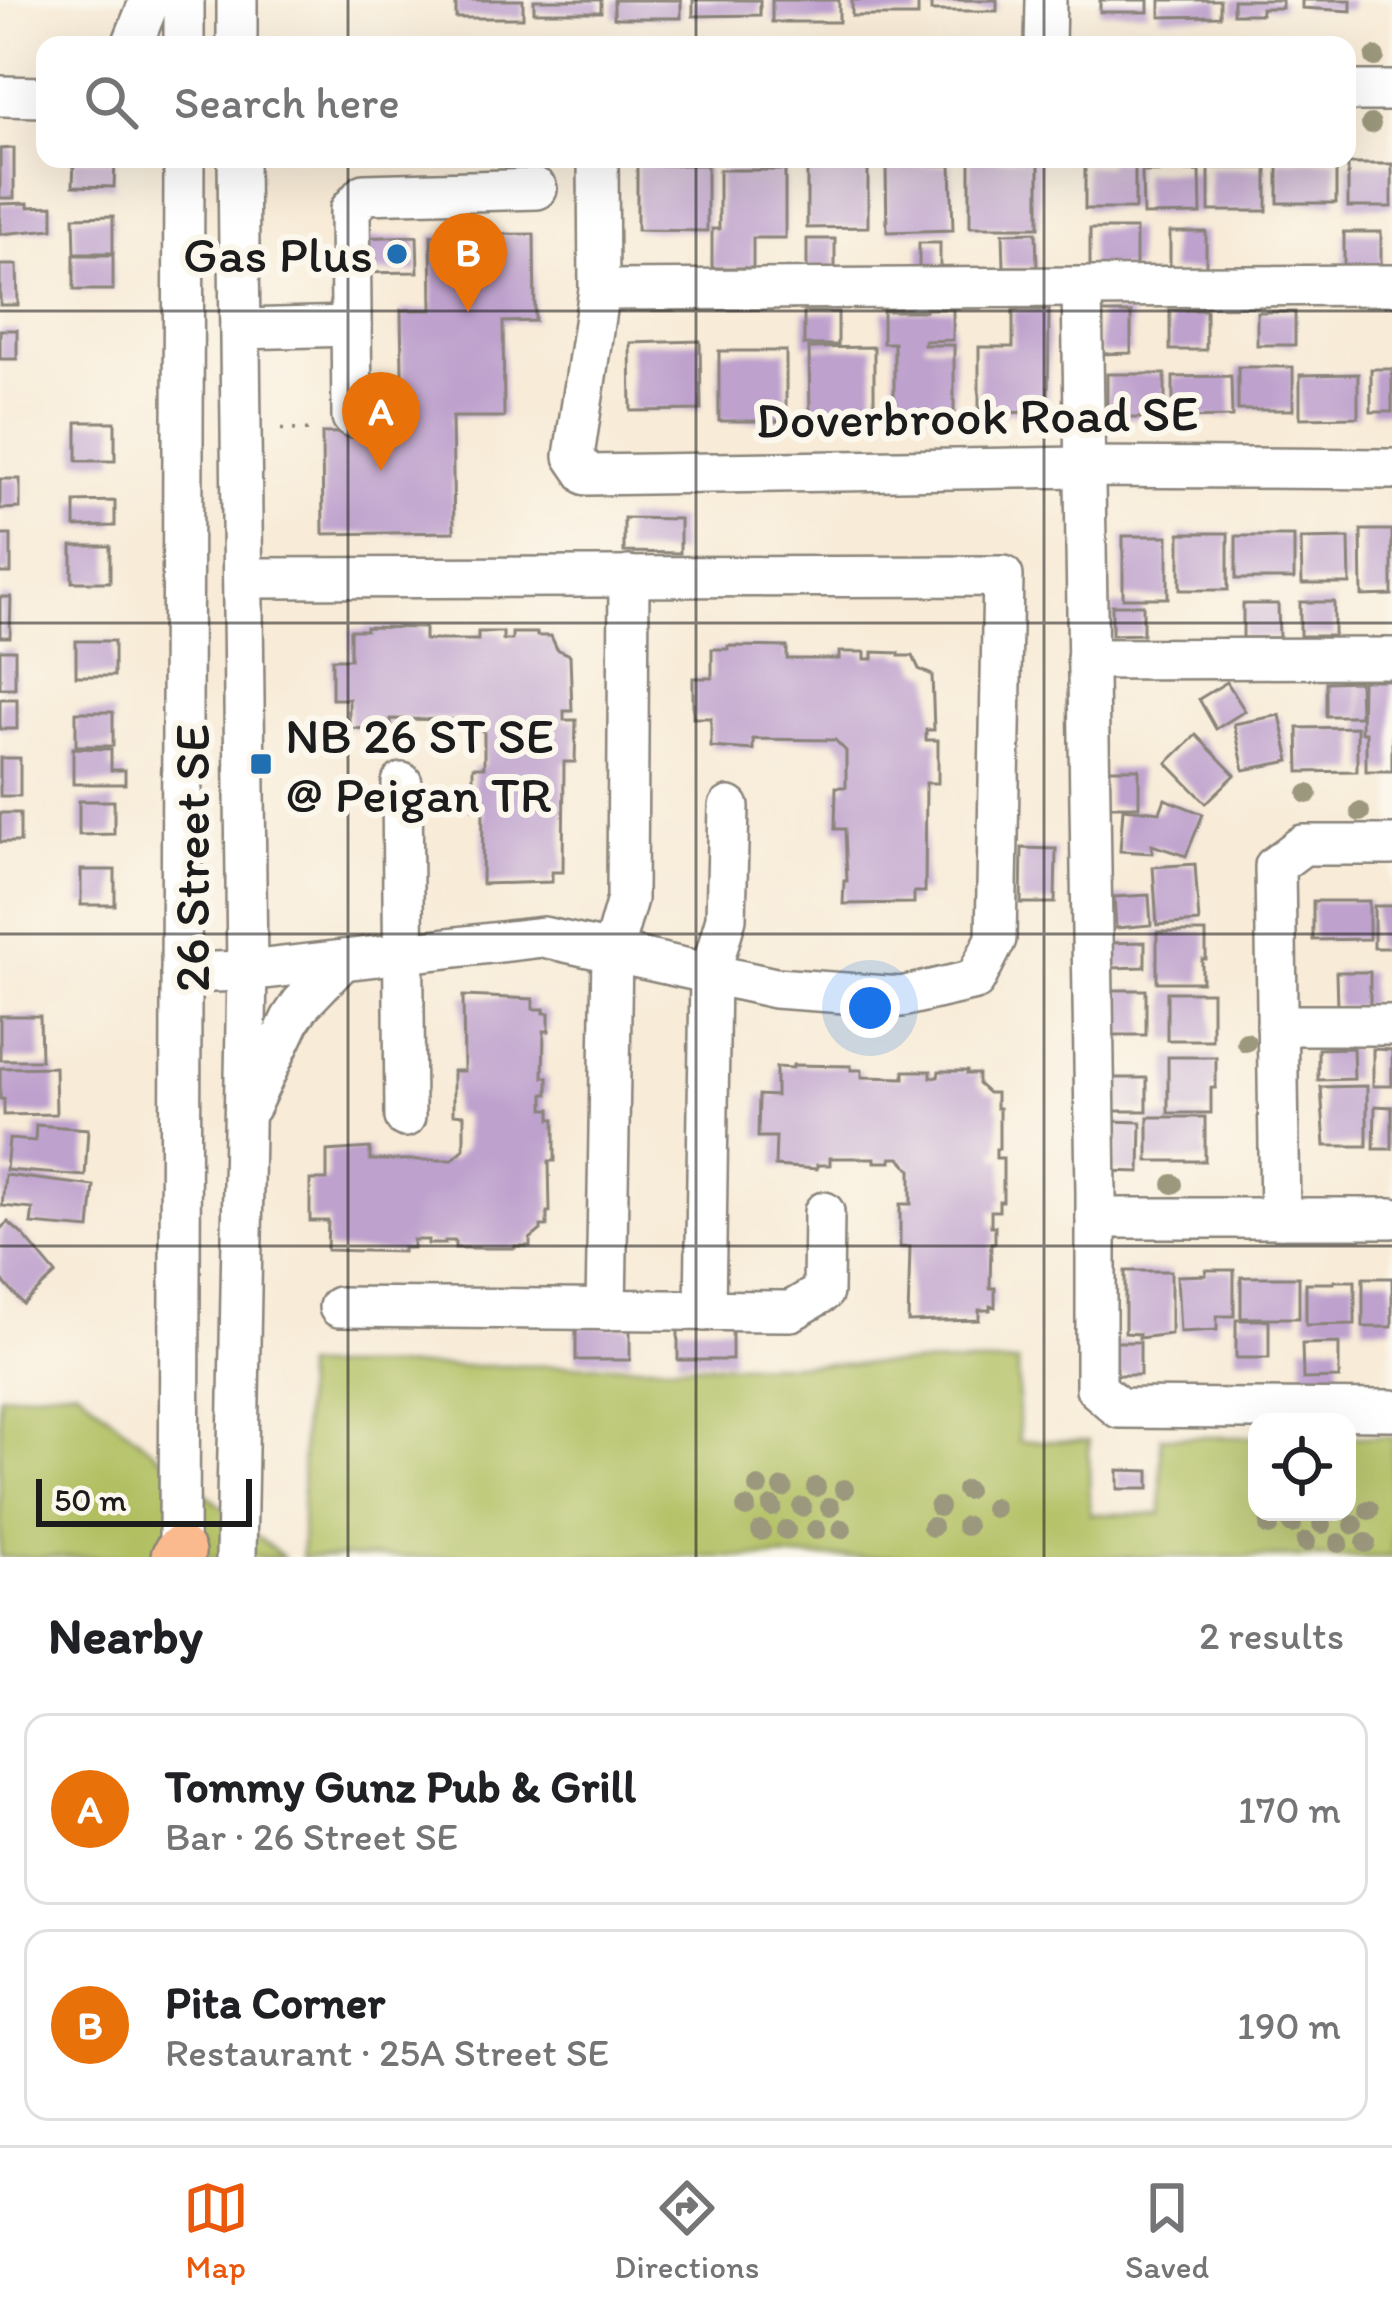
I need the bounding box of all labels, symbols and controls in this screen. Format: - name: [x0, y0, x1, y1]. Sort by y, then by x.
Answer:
- search box: [36, 36, 1356, 168]
- icon: search: [78, 69, 144, 135]
- text: Search here: [174, 75, 400, 129]
- pin: B: [429, 213, 507, 312]
- place label: Gas Plus: [183, 224, 373, 285]
- marker: Gas Plus: [384, 241, 410, 267]
- pin: A: [342, 372, 420, 471]
- street label: Doverbrook Road SE: [755, 382, 1199, 451]
- place label: NB 26 ST SE @ Peigan TR: [285, 705, 554, 825]
- street label: 26 Street SE: [161, 724, 222, 992]
- marker: NB 26 ST SE @ Peigan TR: [248, 751, 274, 777]
- your location: [840, 978, 900, 1038]
- map controls: [1248, 1413, 1356, 1521]
- button: locate: [1248, 1413, 1356, 1521]
- scale bar: [36, 1473, 252, 1526]
- text: 50 m: [54, 1480, 127, 1519]
- text: Nearby: [48, 1605, 203, 1666]
- text: 2 results: [1199, 1612, 1344, 1659]
- text: Tommy Gunz Pub & Grill: [165, 1759, 636, 1813]
- text: A: [78, 1786, 102, 1833]
- text: 170 m: [1238, 1786, 1341, 1833]
- text: Bar · 26 Street SE: [165, 1813, 458, 1860]
- text: Pita Corner: [165, 1975, 385, 2029]
- text: B: [77, 2002, 103, 2049]
- text: 190 m: [1237, 2002, 1341, 2049]
- text: Restaurant · 25A Street SE: [165, 2029, 609, 2076]
- tab: Map: [183, 2175, 249, 2286]
- tab: Directions: [614, 2175, 759, 2286]
- tab: Saved: [1125, 2175, 1209, 2286]

